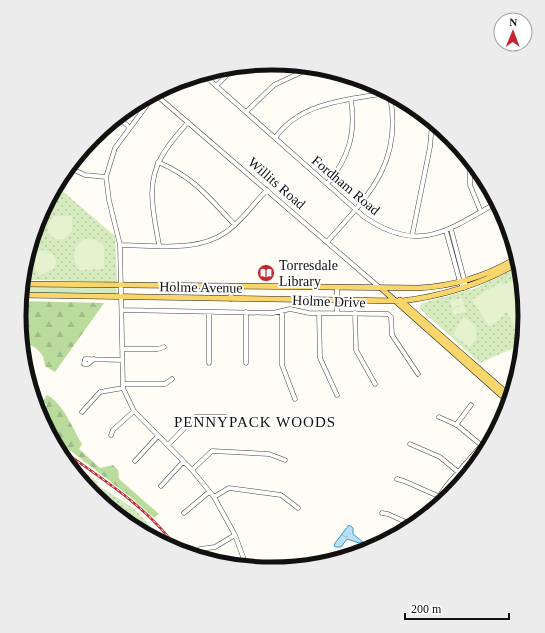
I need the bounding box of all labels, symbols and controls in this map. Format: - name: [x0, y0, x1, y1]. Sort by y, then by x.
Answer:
- north arrow: [493, 12, 533, 52]
- text: N: [509, 16, 517, 28]
- street label: Fordham Road: [309, 153, 383, 218]
- street label: Willits Road: [245, 155, 308, 212]
- place label: Torresdale Library: [279, 258, 338, 289]
- library icon: Torresdale Library: [256, 263, 276, 283]
- street label: Holme Avenue: [159, 279, 243, 296]
- street label: Holme Drive: [292, 293, 366, 310]
- district label: PENNYPACK WOODS: [174, 414, 336, 430]
- scale bar: [405, 595, 509, 621]
- text: 200 m: [411, 602, 442, 616]

